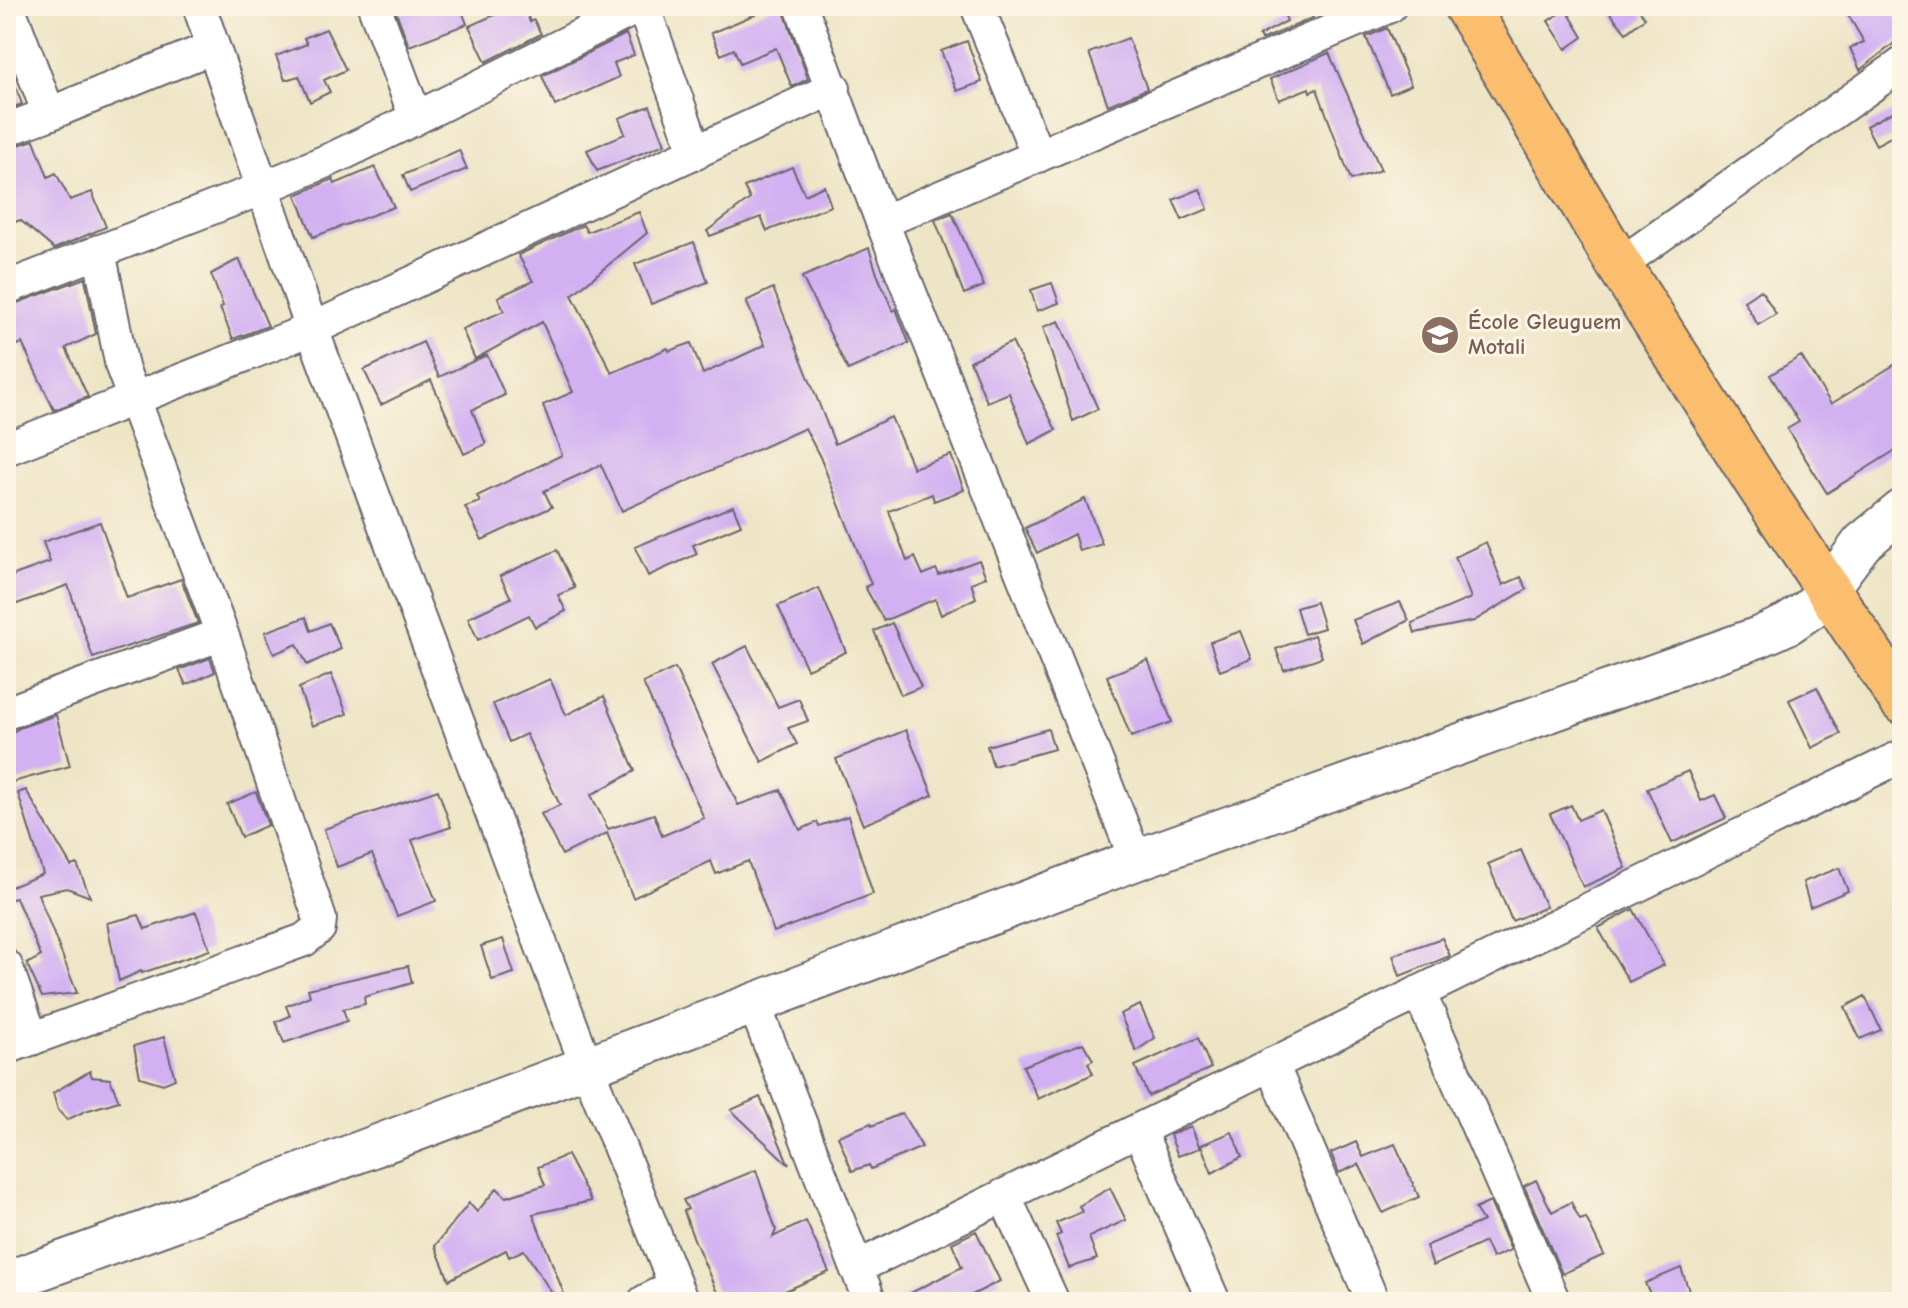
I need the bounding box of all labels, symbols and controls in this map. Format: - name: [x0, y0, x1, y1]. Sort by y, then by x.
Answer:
- place label: École Gleuguem Motali: [1468, 309, 1621, 360]
- school or university icon: École Gleuguem Motali: [1419, 314, 1461, 356]

